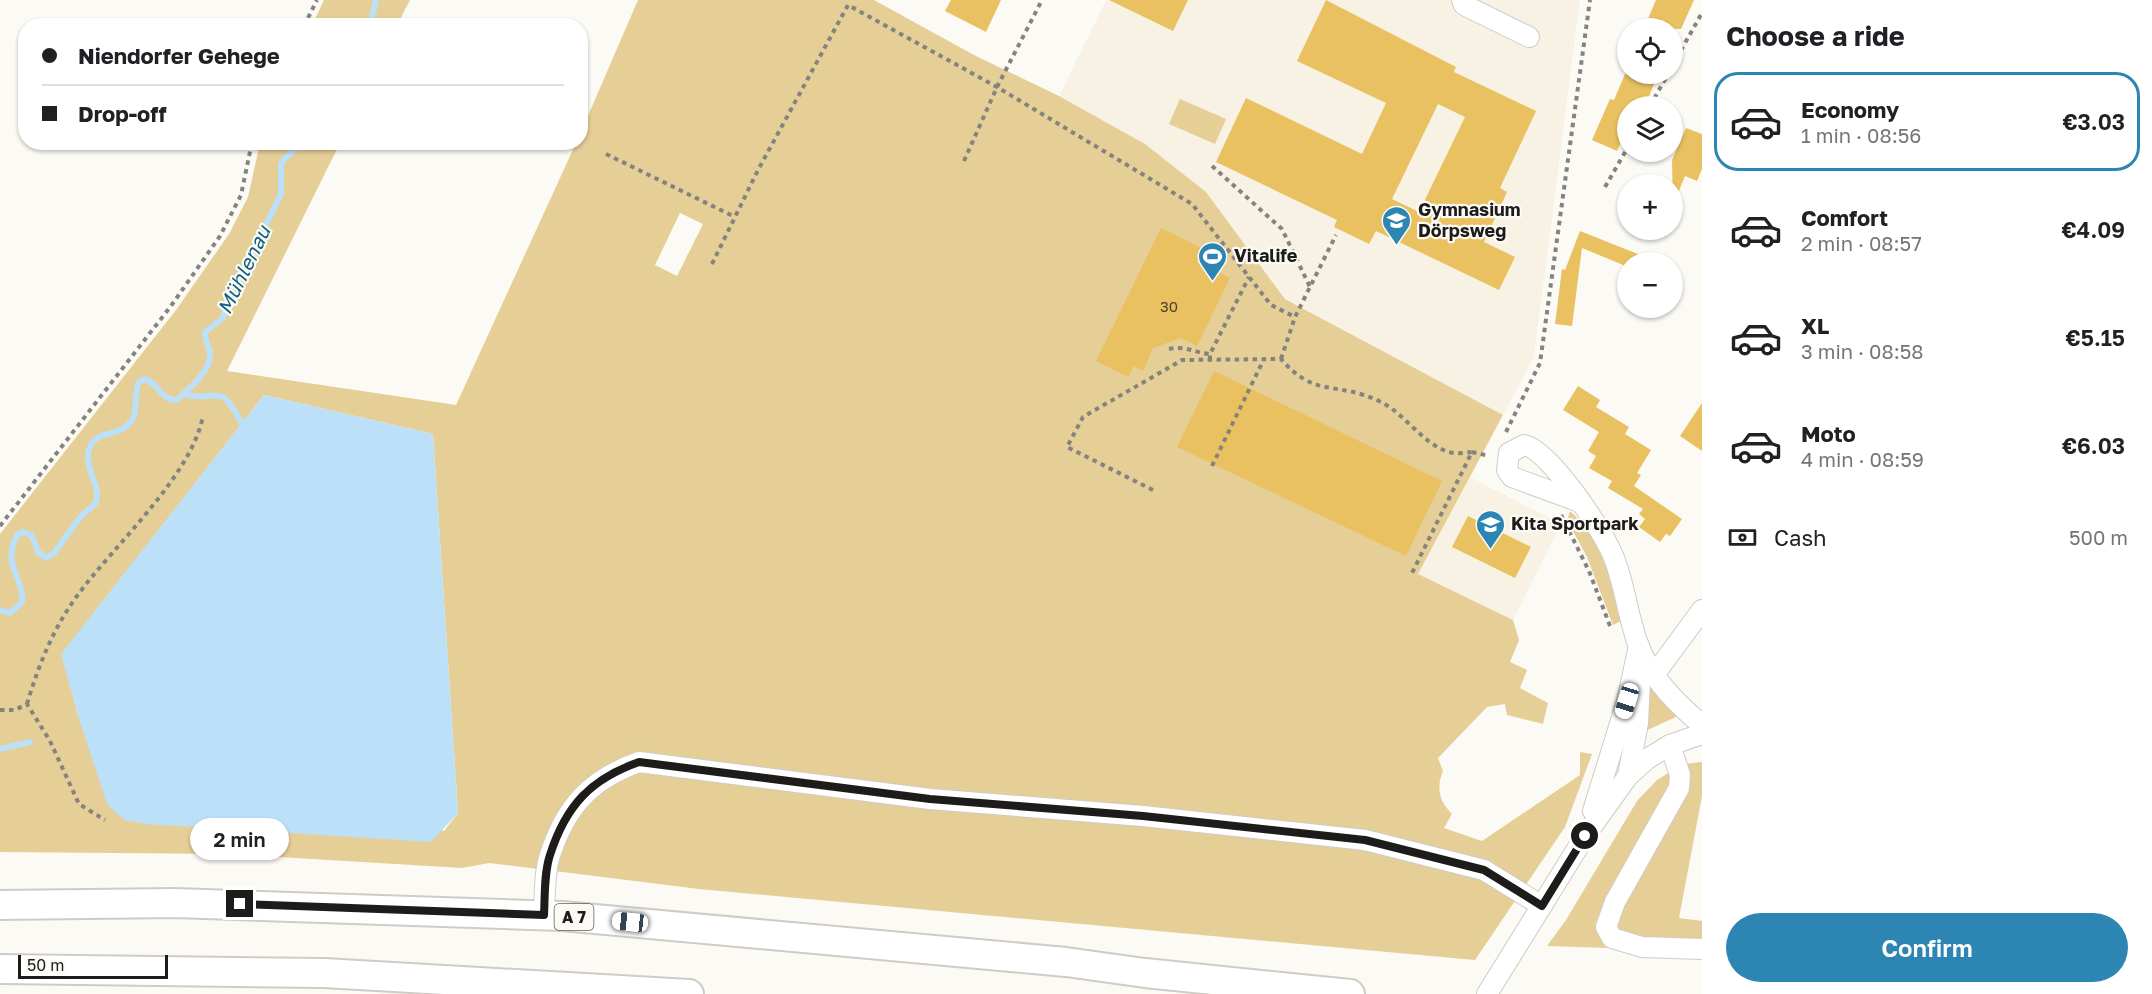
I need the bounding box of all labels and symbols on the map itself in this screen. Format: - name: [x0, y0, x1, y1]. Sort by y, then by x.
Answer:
- place label: Gymnasium Dörpsweg: [1418, 198, 1521, 241]
- school or university icon: Gymnasium Dörpsweg: [1381, 204, 1413, 246]
- water label: Mühlenau: [211, 220, 276, 318]
- sports icon: Vitalife: [1197, 240, 1229, 282]
- place label: Vitalife: [1234, 244, 1298, 266]
- house number: 30: [1160, 297, 1178, 315]
- school or university icon: Kita Sportpark: [1474, 508, 1506, 550]
- place label: Kita Sportpark: [1511, 512, 1639, 534]
- car: [1613, 681, 1641, 721]
- callout: 2 min: [190, 817, 290, 859]
- route start: [1571, 822, 1598, 849]
- route end: [226, 890, 253, 917]
- road number: A 7: [554, 904, 594, 930]
- car: [611, 911, 649, 933]
- scale bar: [18, 952, 168, 980]

